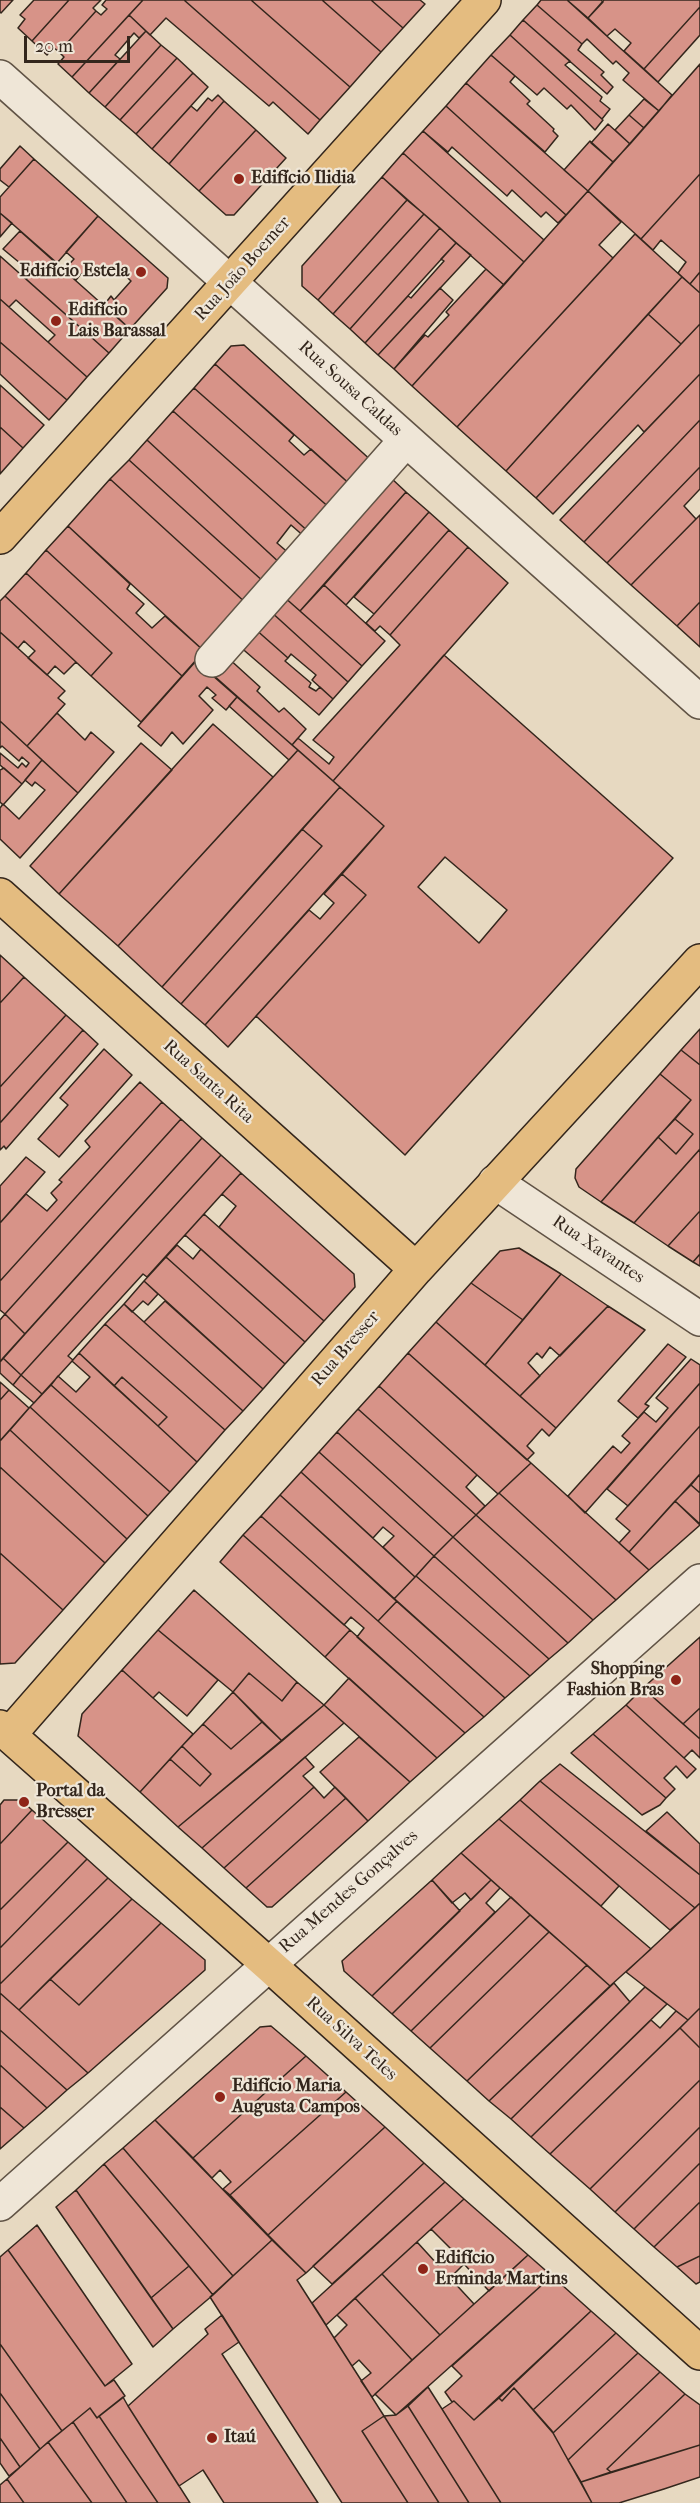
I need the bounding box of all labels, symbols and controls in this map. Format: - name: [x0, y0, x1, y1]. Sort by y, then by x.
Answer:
- scale bar: [27, 24, 134, 62]
- text: 20 m: [35, 36, 73, 57]
- place label: Edifício Ilidia: [251, 168, 355, 190]
- marker: Edifício Ilidia: [232, 172, 246, 186]
- street label: Rua João Boemer: [190, 212, 296, 326]
- place label: Edifício Estela: [19, 261, 129, 283]
- marker: Edifício Estela: [134, 265, 148, 279]
- place label: Edifício Lais Barassal: [68, 300, 166, 342]
- marker: Edifício Lais Barassal: [49, 314, 63, 328]
- street label: Rua Sousa Caldas: [294, 337, 406, 441]
- street label: Rua Santa Rita: [158, 1036, 258, 1128]
- street label: Rua Xavantes: [548, 1211, 648, 1289]
- street label: Rua Bresser: [307, 1307, 385, 1391]
- place label: Shopping Fashion Bras: [567, 1659, 664, 1702]
- marker: Shopping Fashion Bras: [669, 1673, 683, 1687]
- place label: Portal da Bresser: [36, 1781, 105, 1824]
- marker: Portal da Bresser: [17, 1795, 31, 1809]
- street label: Rua Mendes Gonçalves: [275, 1826, 423, 1958]
- street label: Rua Silva Teles: [301, 1992, 401, 2086]
- place label: Edifício Maria Augusta Campos: [232, 2076, 360, 2118]
- marker: Edifício Maria Augusta Campos: [213, 2090, 227, 2104]
- place label: Edifício Erminda Martins: [435, 2248, 568, 2290]
- marker: Edifício Erminda Martins: [416, 2262, 430, 2276]
- place label: Itaú: [224, 2427, 256, 2449]
- marker: Itaú: [205, 2431, 219, 2445]

